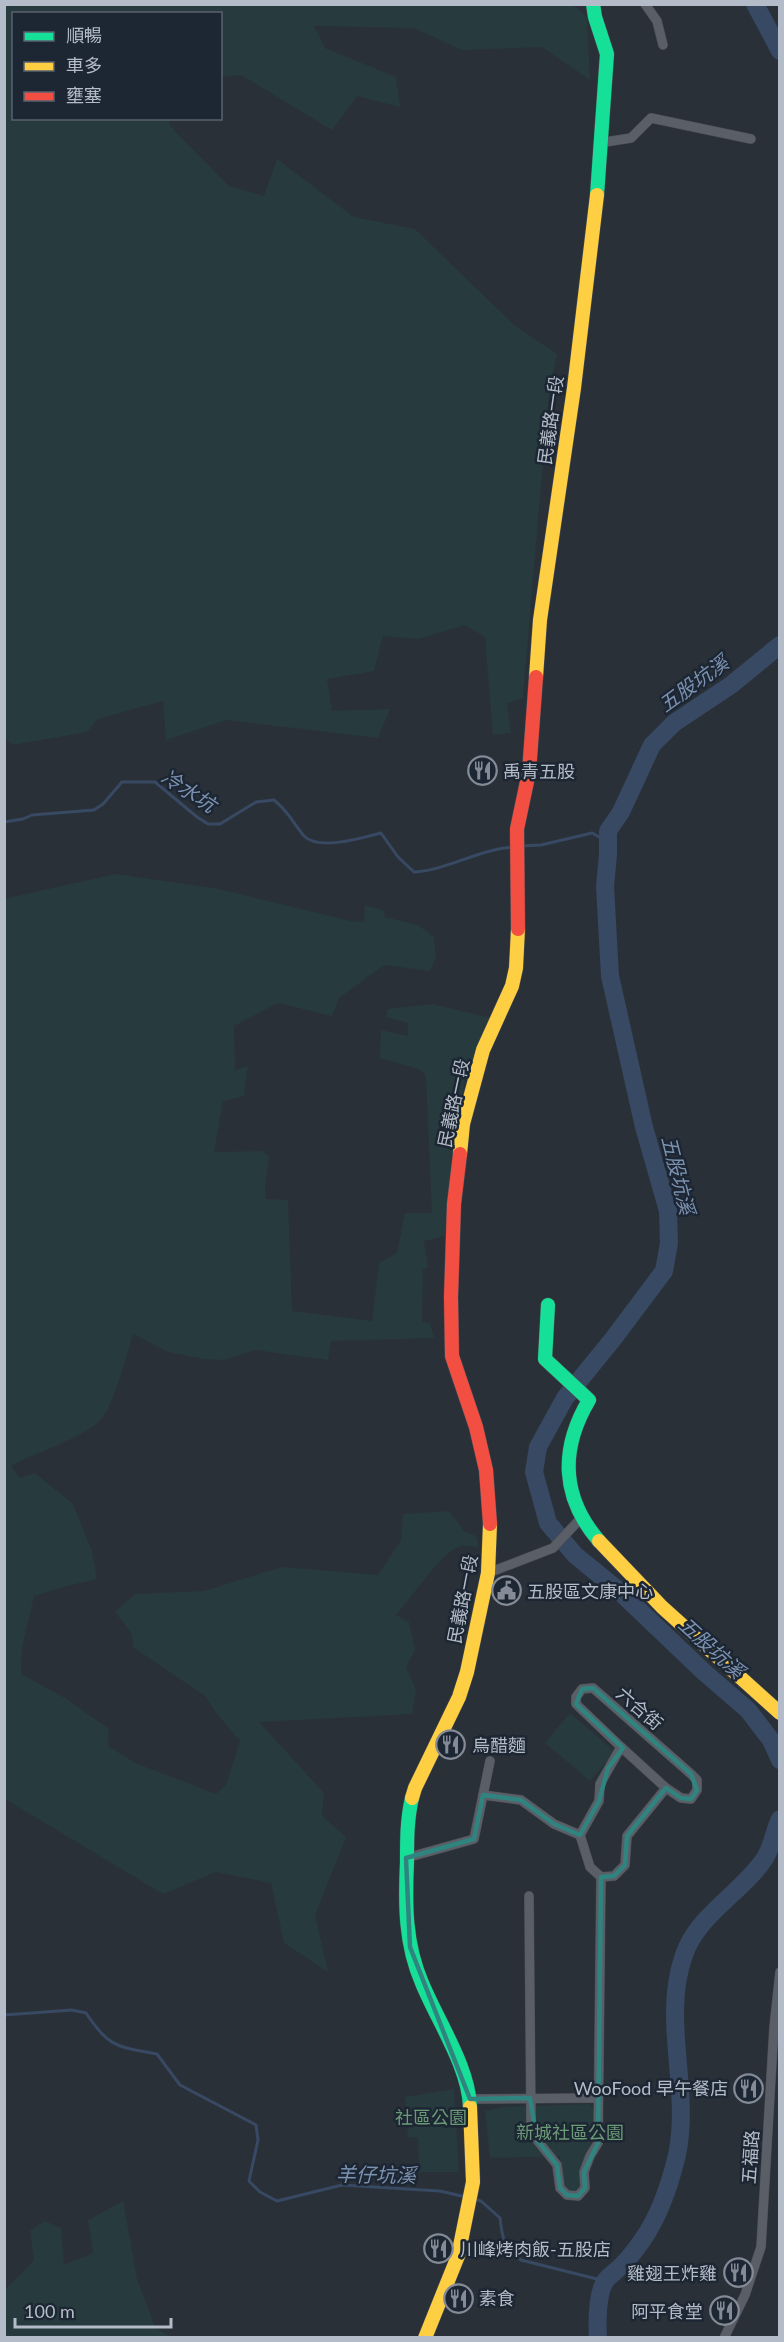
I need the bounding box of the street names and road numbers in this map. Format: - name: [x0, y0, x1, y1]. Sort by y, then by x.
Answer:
- street label: 民義路一段: [533, 374, 567, 466]
- street label: 民義路一段: [433, 1057, 473, 1149]
- street label: 民義路一段: [443, 1553, 481, 1645]
- street label: 六合街: [612, 1682, 668, 1734]
- street label: 五福路: [737, 2129, 763, 2185]

